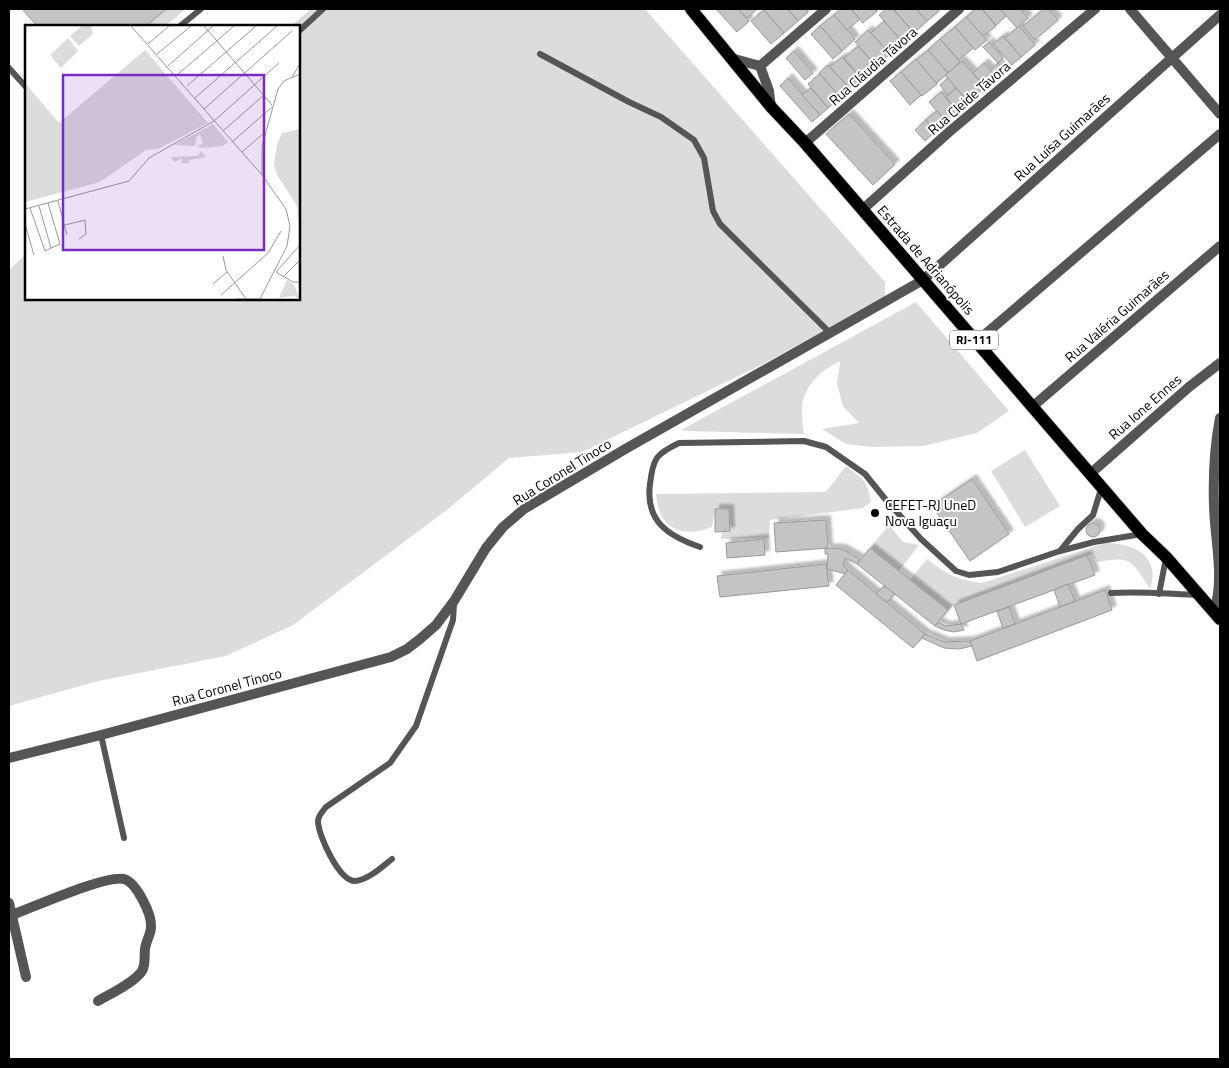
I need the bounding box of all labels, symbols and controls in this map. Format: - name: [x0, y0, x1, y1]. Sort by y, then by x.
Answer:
- street label: Rua Cláudia Távora: [824, 21, 921, 110]
- inset map: [25, 25, 300, 300]
- street label: Rua Cleide Távora: [923, 56, 1015, 140]
- street label: Rua Luísa Guimarães: [1009, 88, 1114, 186]
- street label: Estrada de Adrianópolis: [873, 200, 980, 319]
- street label: Rua Valéria Guimarães: [1060, 264, 1174, 367]
- road number: RJ-111: [950, 330, 998, 350]
- street label: Rua Ione Ennes: [1103, 369, 1186, 444]
- street label: Rua Coronel Tinoco: [508, 433, 615, 510]
- place label: CEFET-RJ UneD Nova Iguaçu: [885, 494, 976, 531]
- marker: CEFET-RJ UneD Nova Iguaçu: [869, 507, 881, 519]
- street label: Rua Coronel Tinoco: [170, 662, 284, 711]

